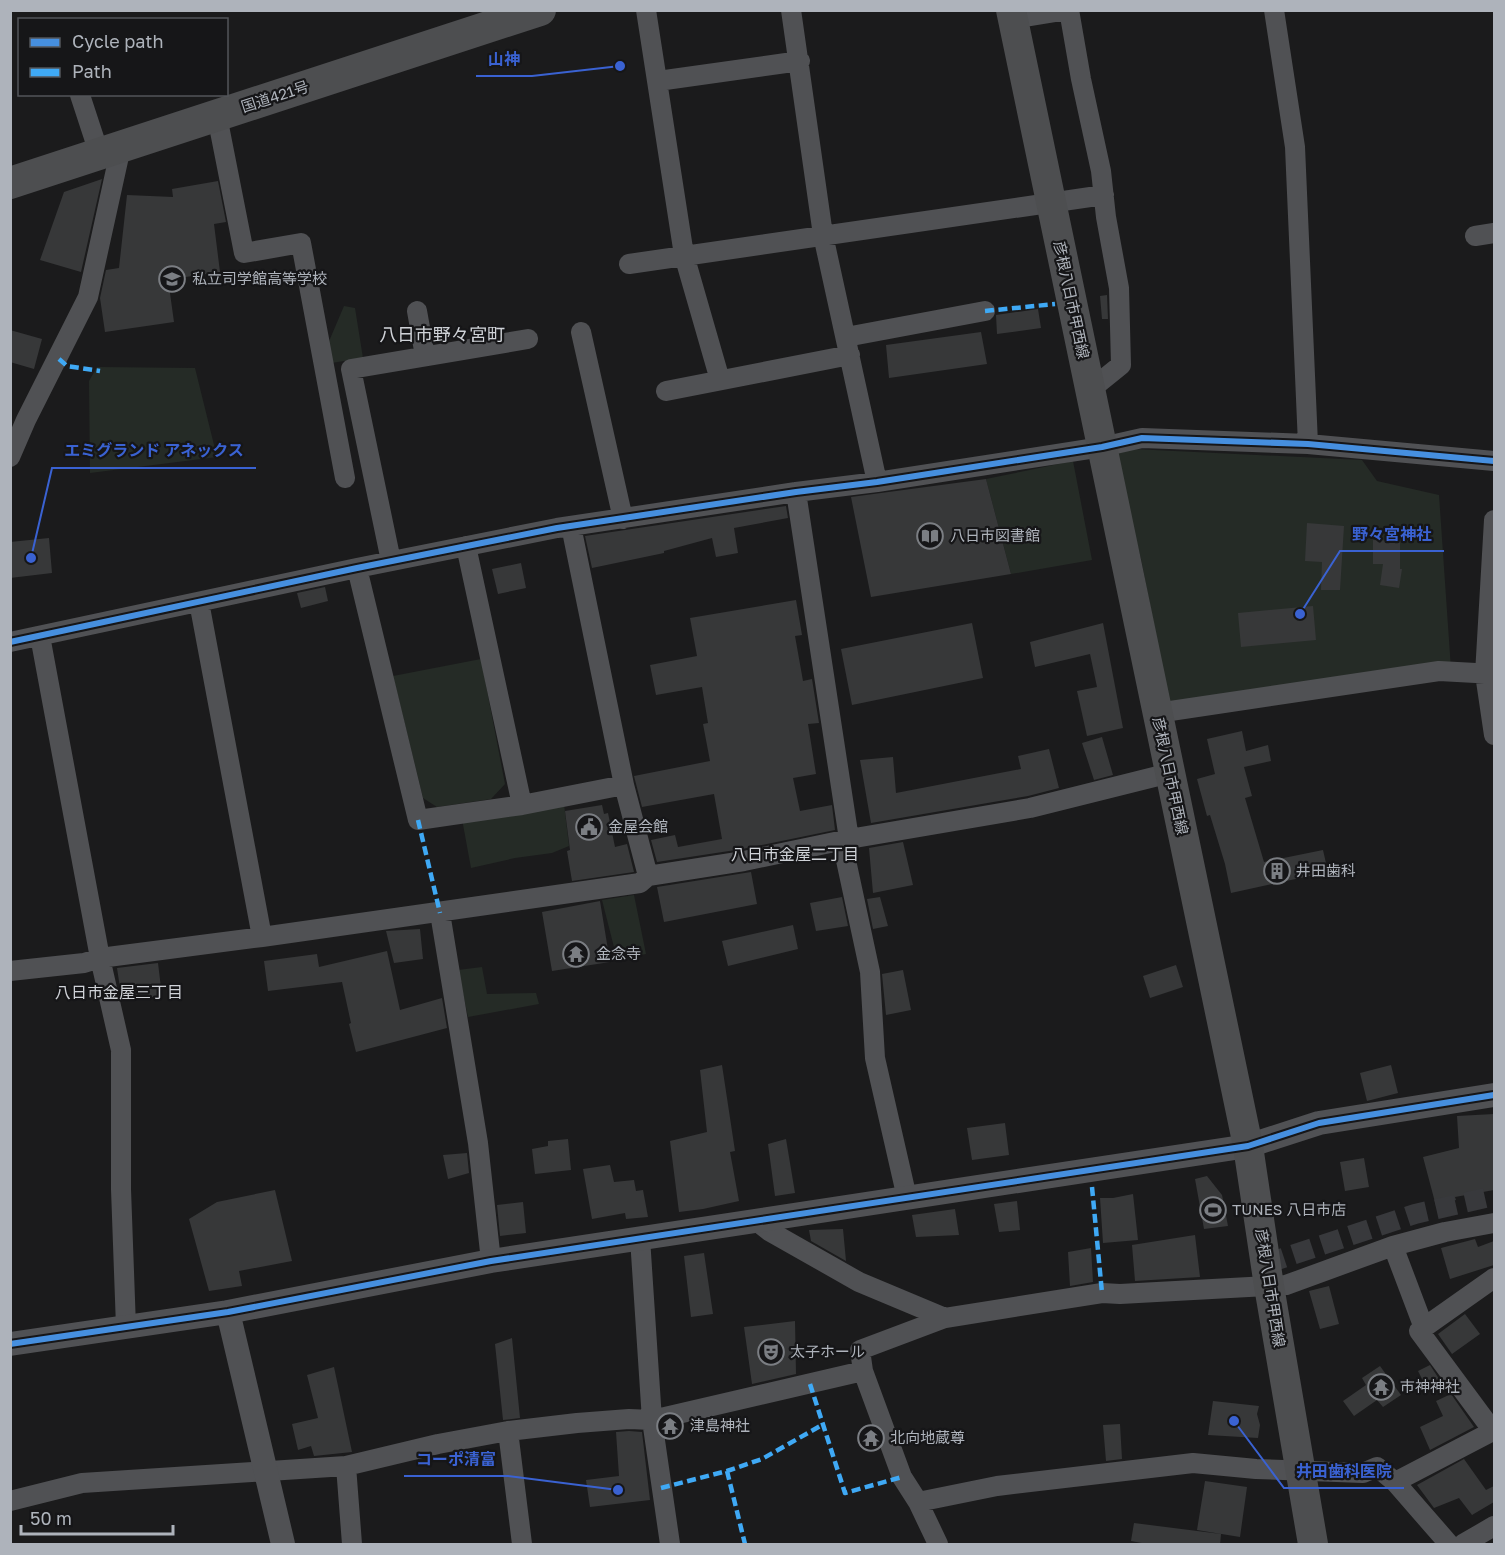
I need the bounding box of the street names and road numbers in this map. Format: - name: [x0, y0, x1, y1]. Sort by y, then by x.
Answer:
- street label: 国道421号: [239, 77, 311, 115]
- street label: 彦根八日市甲西線: [1051, 239, 1093, 360]
- street label: 彦根八日市甲西線: [1150, 715, 1192, 836]
- street label: 彦根八日市甲西線: [1253, 1227, 1289, 1349]

